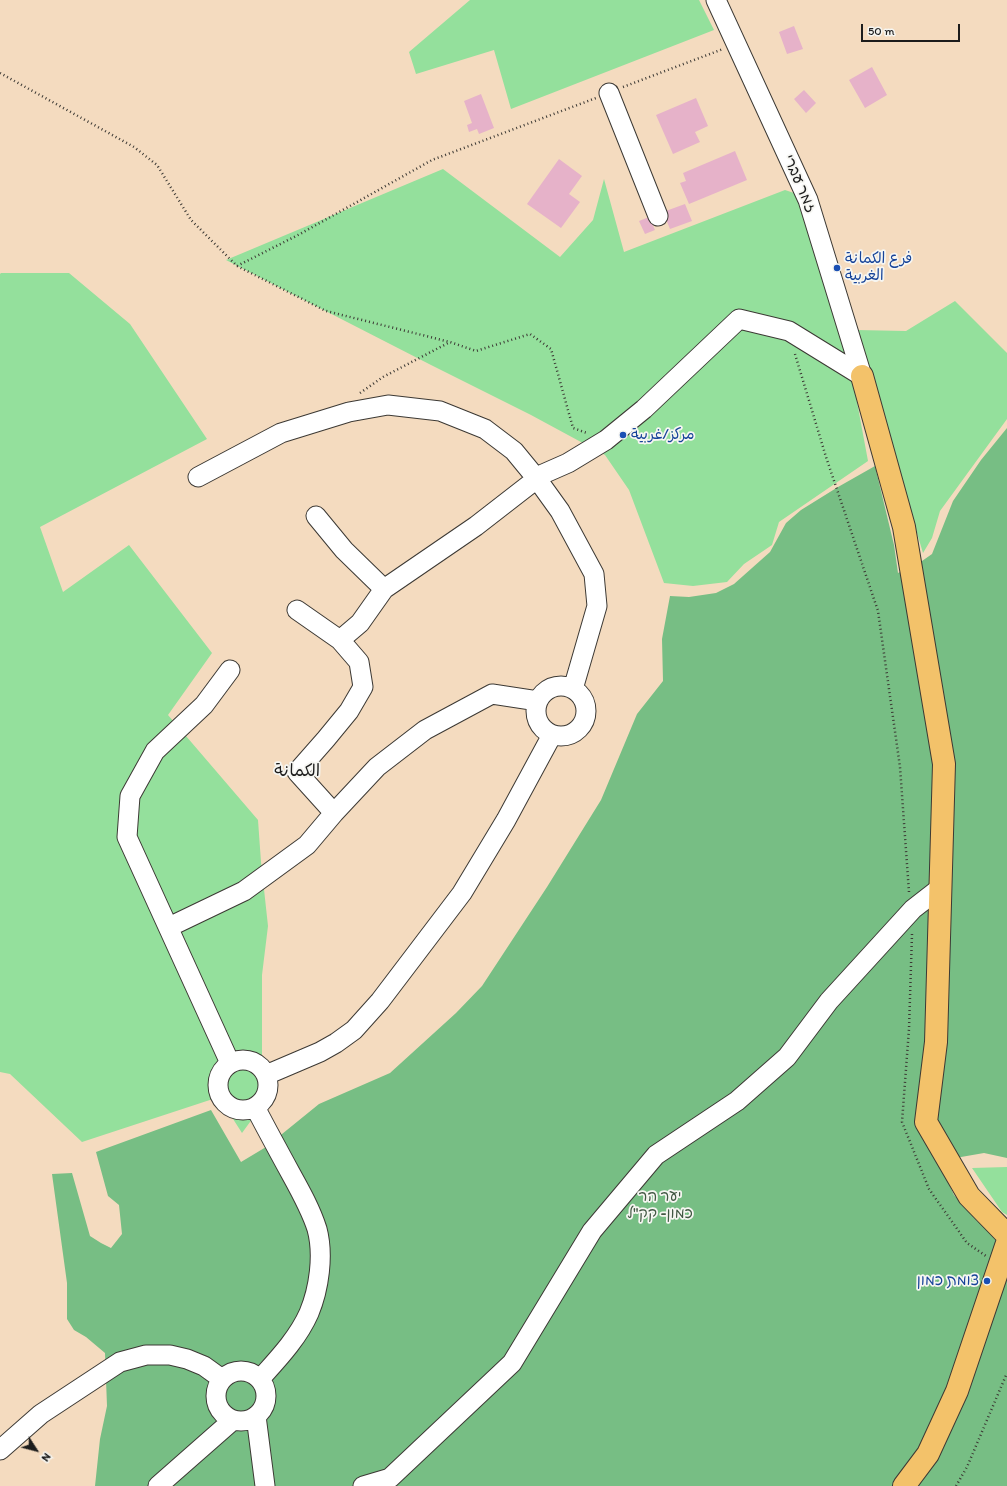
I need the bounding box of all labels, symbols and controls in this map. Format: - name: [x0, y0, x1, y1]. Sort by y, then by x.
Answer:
- scale bar: [863, 16, 962, 42]
- text: 50 m: [868, 24, 894, 38]
- street label: זמר עברי: [779, 152, 819, 216]
- place label: فرع الكمانة الغربية: [845, 250, 912, 285]
- marker: فرع الكمانة الغربية: [832, 263, 842, 273]
- place label: مركز/غربية: [631, 426, 694, 444]
- marker: مركز/غربية: [618, 430, 628, 440]
- district label: الكمانة: [274, 762, 320, 782]
- park label: יער הר כמון- קק"ל: [627, 1188, 693, 1223]
- place label: צומת כמון: [917, 1272, 979, 1290]
- marker: צומת כמון: [982, 1276, 992, 1286]
- north arrow: [16, 1430, 56, 1470]
- text: N: [39, 1451, 54, 1464]

